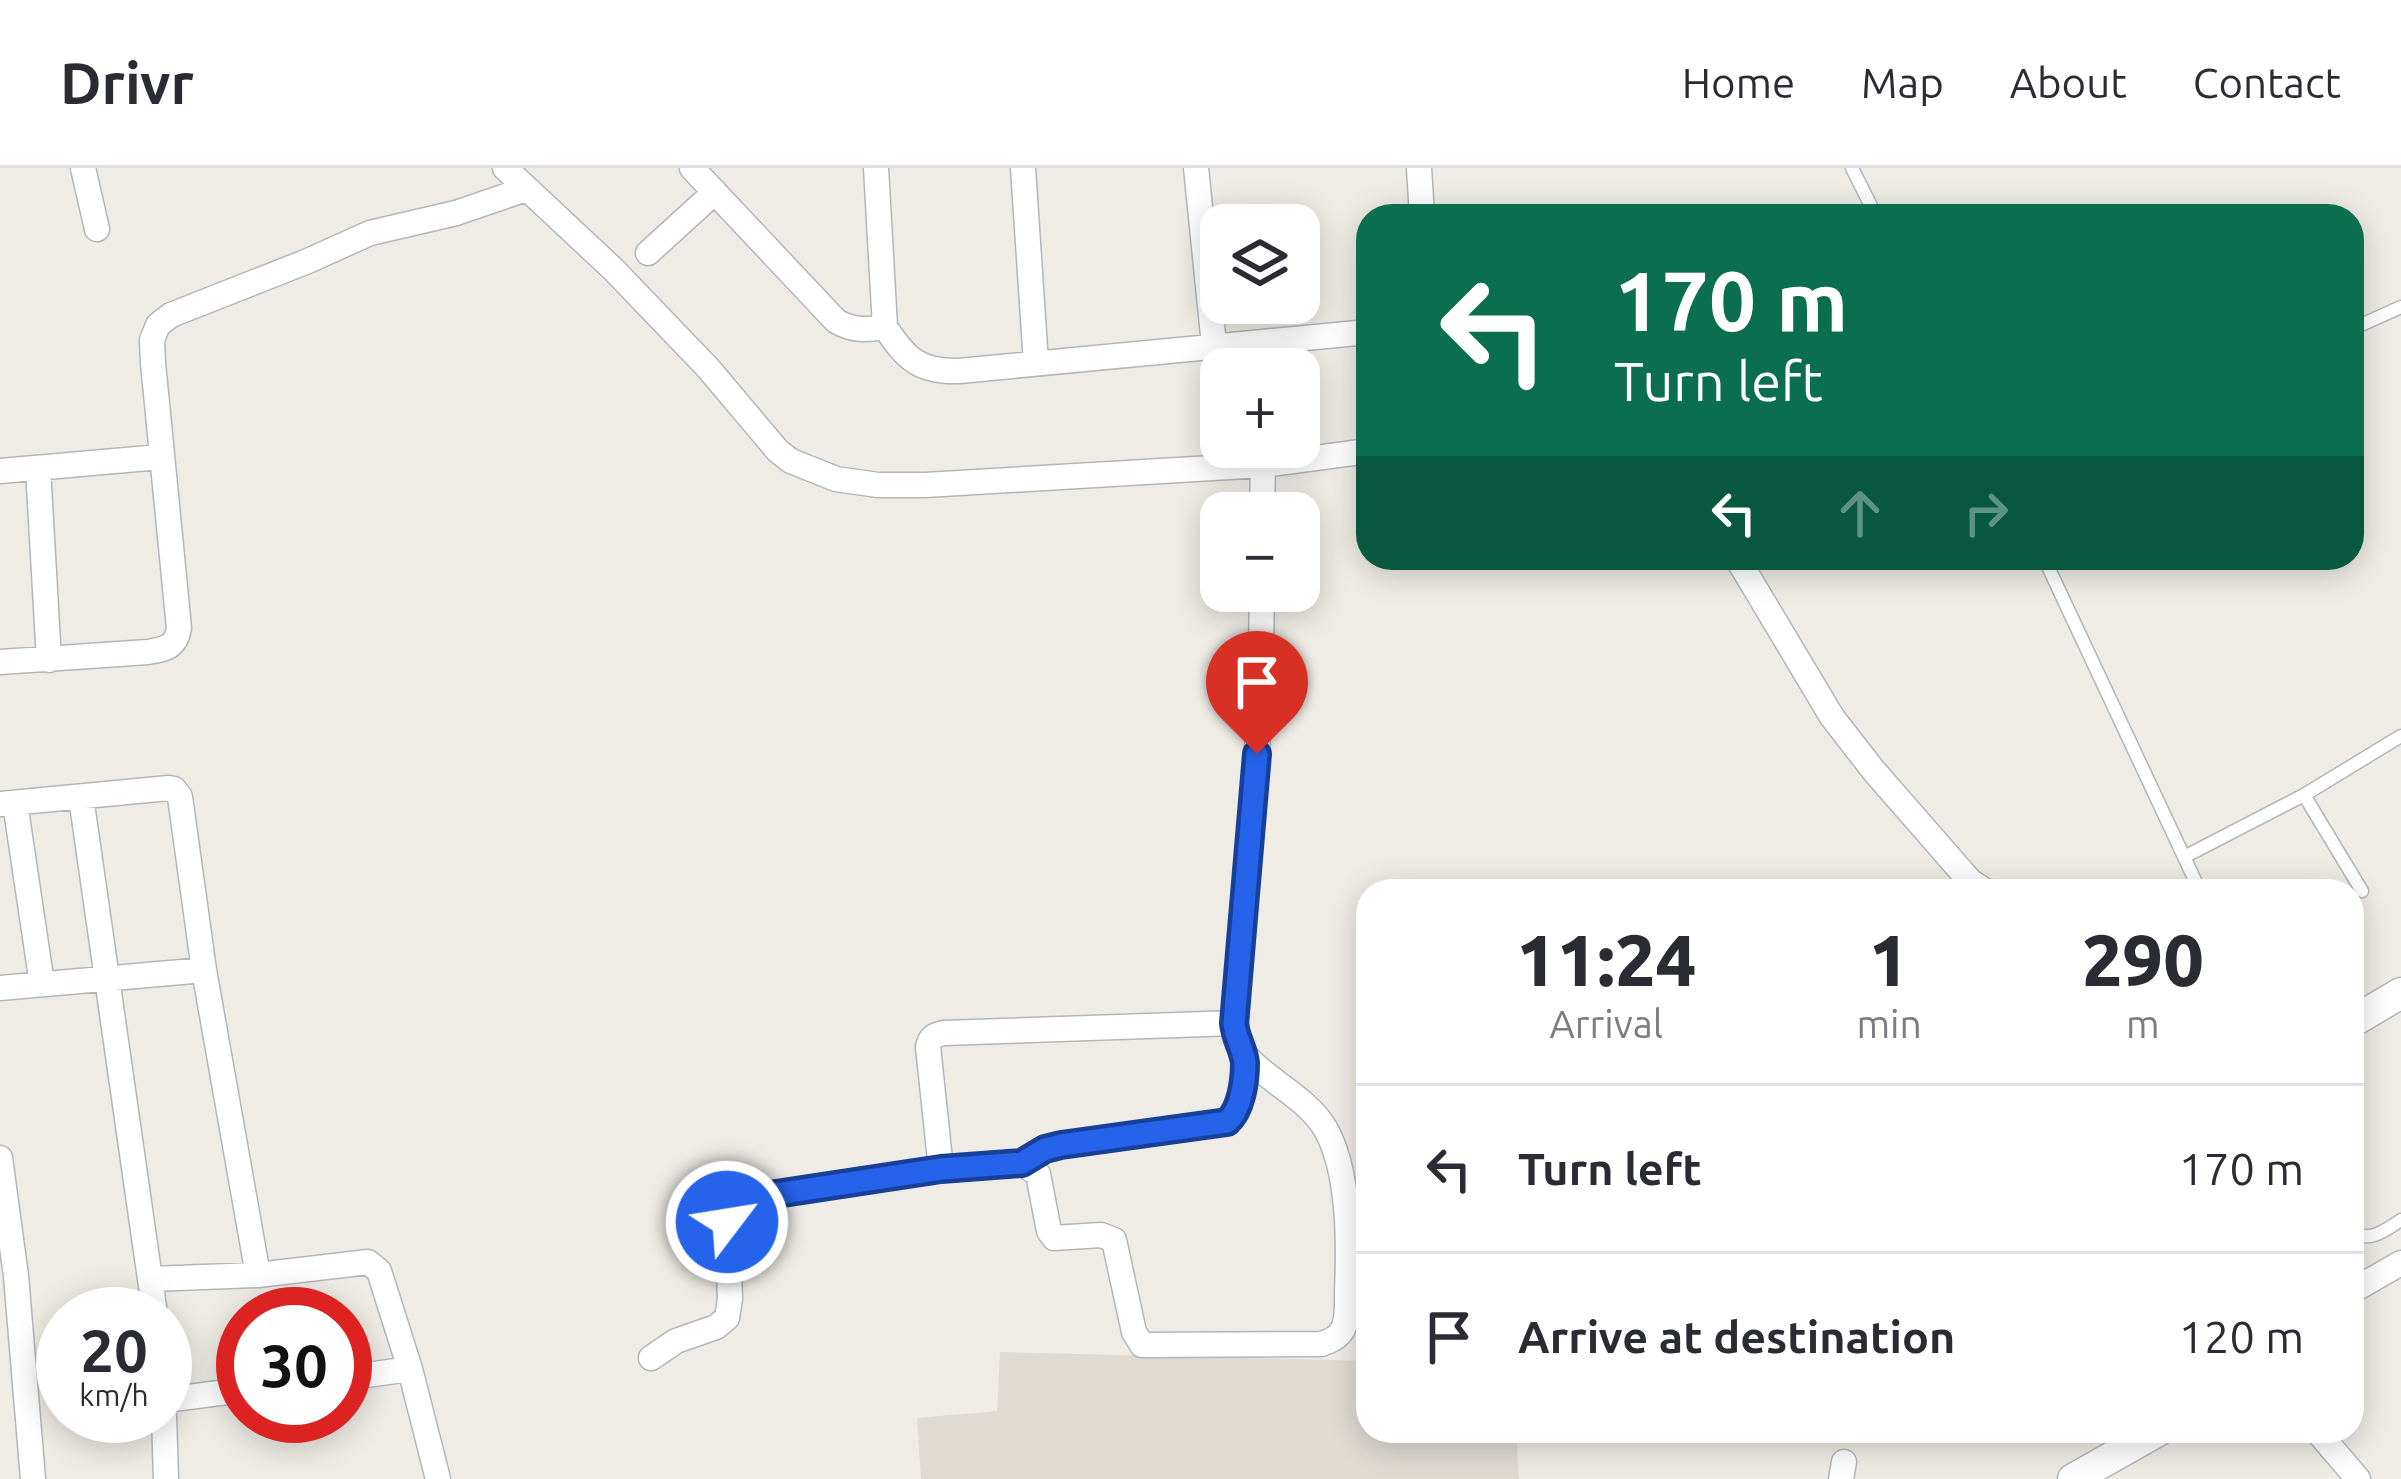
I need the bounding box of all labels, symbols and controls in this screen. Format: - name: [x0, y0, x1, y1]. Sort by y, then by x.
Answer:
- text: Drivr: [60, 51, 194, 115]
- text: Home: [1682, 59, 1795, 106]
- text: Map: [1861, 59, 1944, 106]
- text: About: [2010, 59, 2127, 106]
- text: Contact: [2193, 59, 2341, 106]
- map controls: [1200, 204, 1320, 612]
- button: layers: [1200, 204, 1320, 324]
- icon: left: [1416, 252, 1572, 408]
- text: 170 m: [1614, 253, 1848, 347]
- button: +: [1200, 348, 1320, 468]
- text: Turn left: [1614, 351, 1823, 411]
- icon: left: [1701, 480, 1767, 546]
- icon: ahead: [1827, 480, 1893, 546]
- icon: right: [1953, 480, 2019, 546]
- button: −: [1200, 492, 1320, 612]
- pin: [1206, 631, 1308, 754]
- icon: arrive: [1224, 649, 1290, 715]
- text: 11:24: [1516, 919, 1696, 1000]
- text: 1: [1869, 919, 1909, 1000]
- text: 290: [2082, 919, 2204, 1000]
- text: Arrival: [1549, 1002, 1663, 1045]
- text: min: [1856, 1002, 1922, 1045]
- text: m: [2126, 1002, 2160, 1045]
- icon: left: [1416, 1136, 1482, 1202]
- text: Turn left: [1518, 1143, 1702, 1194]
- text: 170 m: [2179, 1143, 2304, 1194]
- position arrow: [664, 1159, 790, 1285]
- speed limit sign: 30: [216, 1287, 372, 1443]
- icon: arrive: [1416, 1304, 1482, 1370]
- text: Arrive at destination: [1518, 1311, 1955, 1362]
- text: 120 m: [2179, 1311, 2304, 1362]
- text: 20: [80, 1316, 148, 1383]
- text: km/h: [79, 1378, 149, 1412]

